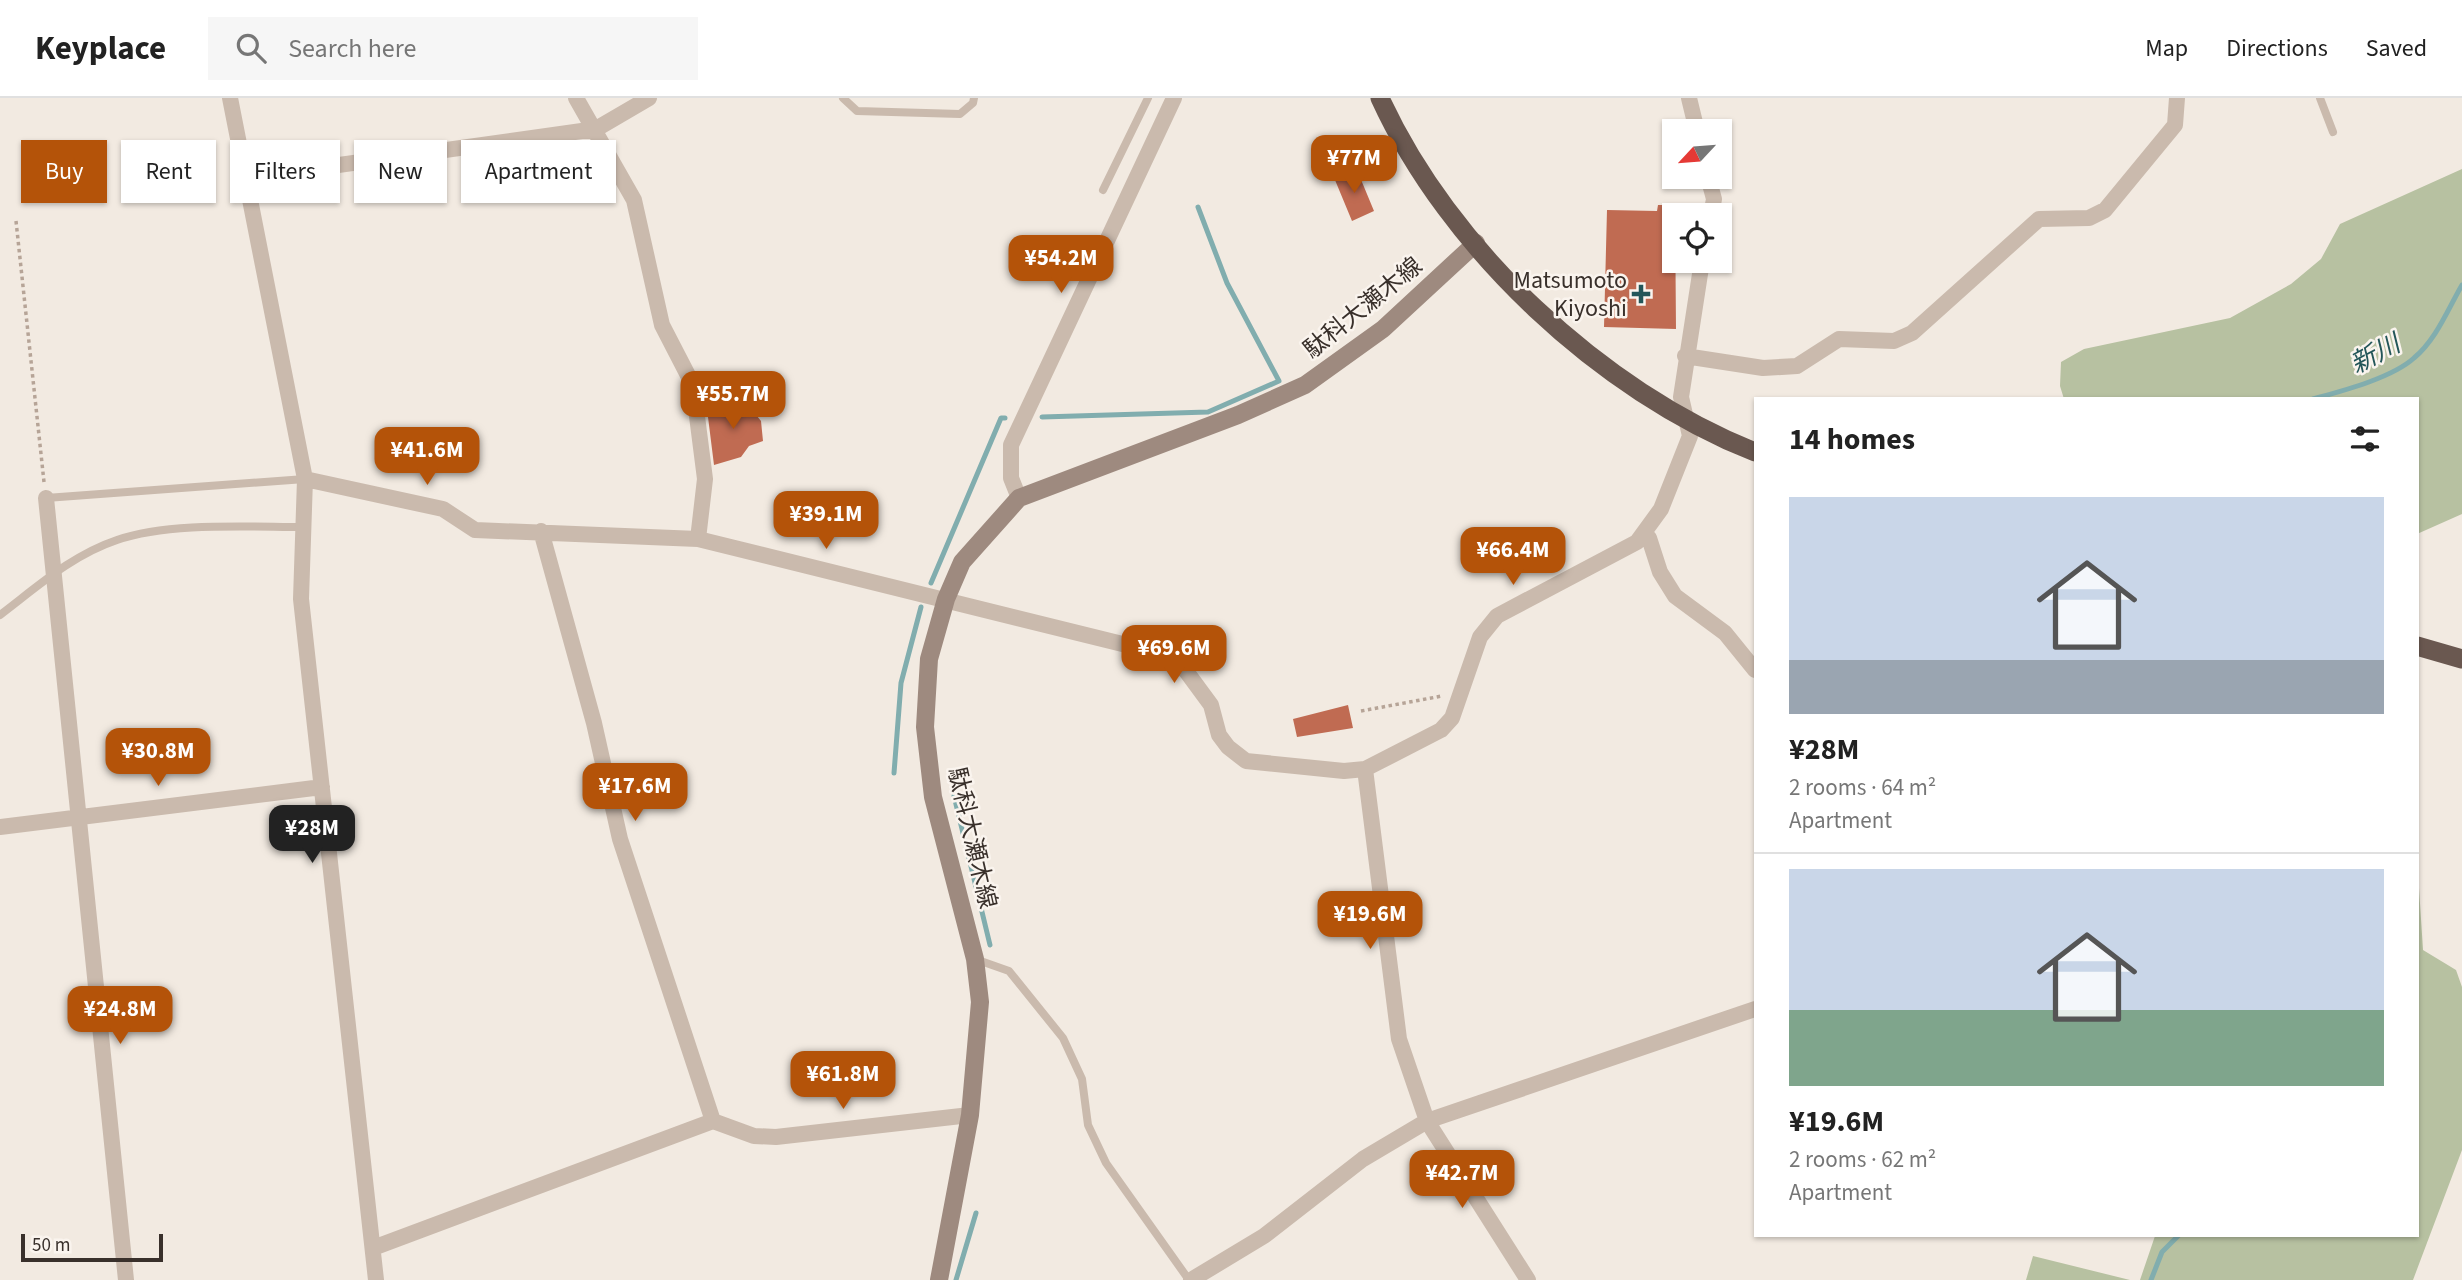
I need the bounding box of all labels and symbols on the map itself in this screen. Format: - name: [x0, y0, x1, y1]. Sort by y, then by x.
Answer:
- north arrow: [1662, 119, 1732, 189]
- pin: ¥77M: [1313, 136, 1395, 195]
- pin: ¥54.2M: [1004, 236, 1118, 295]
- street label: 駄科大瀬木線: [1296, 249, 1430, 367]
- place label: Matsumoto Kiyoshi: [1514, 263, 1627, 326]
- marker: Matsumoto Kiyoshi: [1633, 286, 1649, 302]
- water label: 新川: [2343, 324, 2409, 383]
- pin: ¥55.7M: [676, 372, 790, 431]
- pin: ¥41.6M: [370, 428, 484, 487]
- pin: ¥39.1M: [769, 491, 883, 551]
- pin: ¥66.4M: [1456, 528, 1570, 587]
- pin: ¥69.6M: [1117, 626, 1231, 685]
- pin: ¥30.8M: [101, 728, 215, 788]
- pin: ¥17.6M: [578, 764, 692, 823]
- street label: 駄科大瀬木線: [939, 764, 1005, 912]
- pin: ¥28M: [271, 806, 353, 865]
- pin: ¥19.6M: [1313, 892, 1427, 951]
- pin: ¥24.8M: [63, 986, 177, 1046]
- pin: ¥61.8M: [786, 1052, 900, 1111]
- pin: ¥42.7M: [1405, 1150, 1519, 1210]
- scale bar: [21, 1231, 163, 1263]

